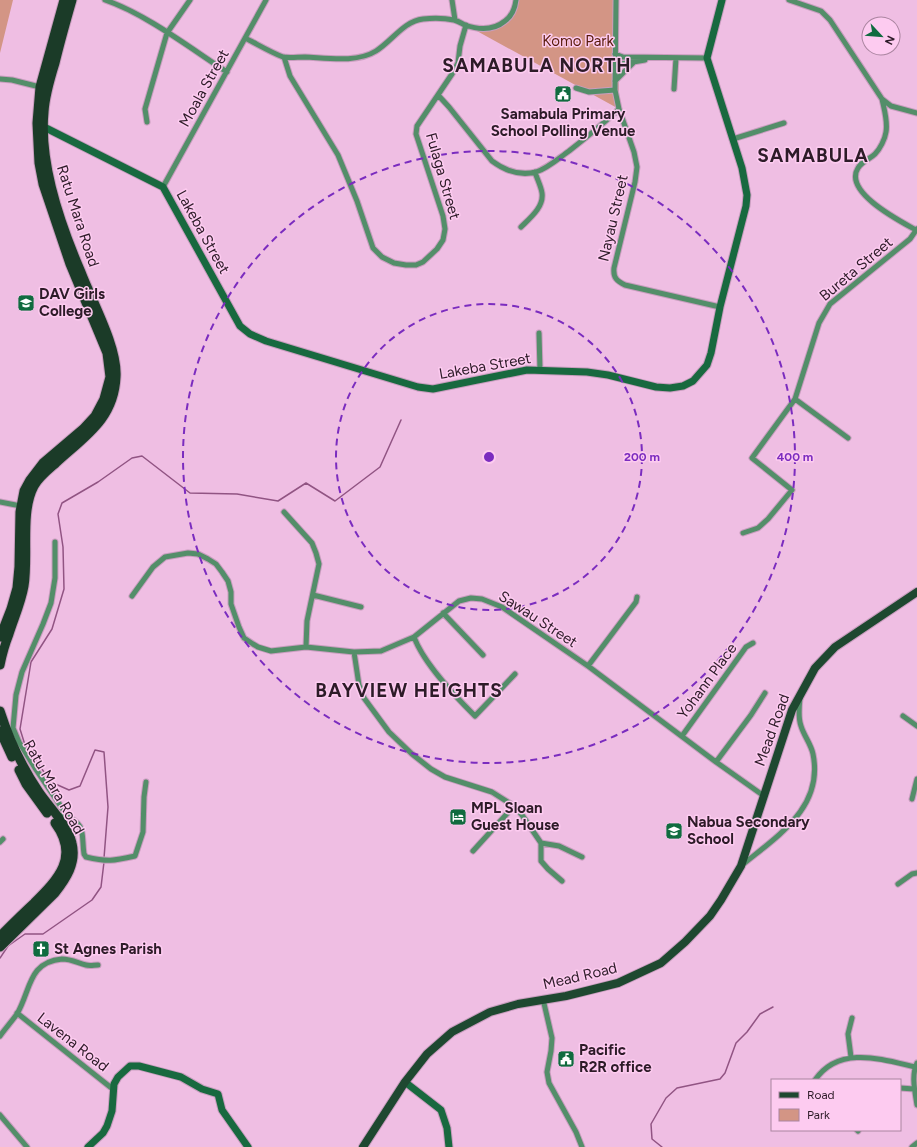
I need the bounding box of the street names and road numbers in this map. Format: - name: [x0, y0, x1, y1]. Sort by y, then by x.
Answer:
- street label: Moala Street: [175, 46, 233, 130]
- street label: Fulaga Street: [422, 131, 464, 222]
- street label: Ratu Mara Road: [53, 163, 103, 269]
- street label: Nayau Street: [594, 172, 632, 263]
- street label: Lakeba Street: [173, 187, 234, 277]
- street label: Bureta Street: [816, 233, 896, 305]
- street label: Lakeba Street: [438, 349, 533, 383]
- street label: Sawau Street: [495, 587, 581, 651]
- street label: Yohann Place: [673, 640, 741, 722]
- street label: Mead Road: [751, 691, 793, 769]
- street label: Ratu Mara Road: [20, 737, 88, 837]
- street label: Mead Road: [541, 959, 619, 993]
- street label: Lavena Road: [34, 1009, 112, 1075]

